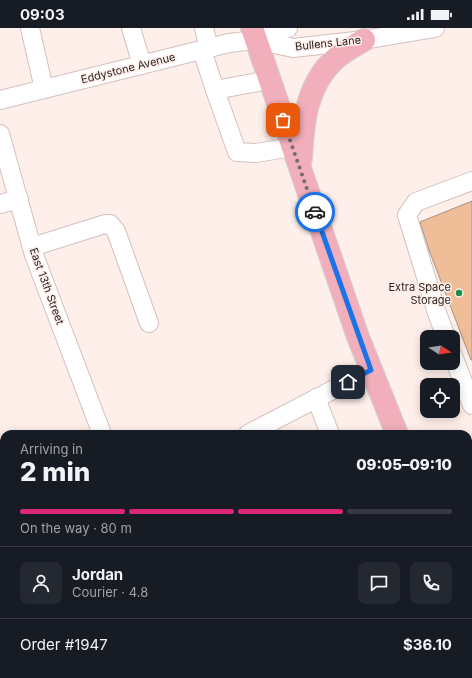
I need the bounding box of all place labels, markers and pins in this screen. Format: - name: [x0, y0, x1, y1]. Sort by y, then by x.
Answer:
- pin: [266, 103, 300, 137]
- place label: Extra Space Storage: [388, 280, 451, 307]
- marker: Extra Space Storage: [454, 288, 464, 298]
- pin: [331, 365, 365, 399]

